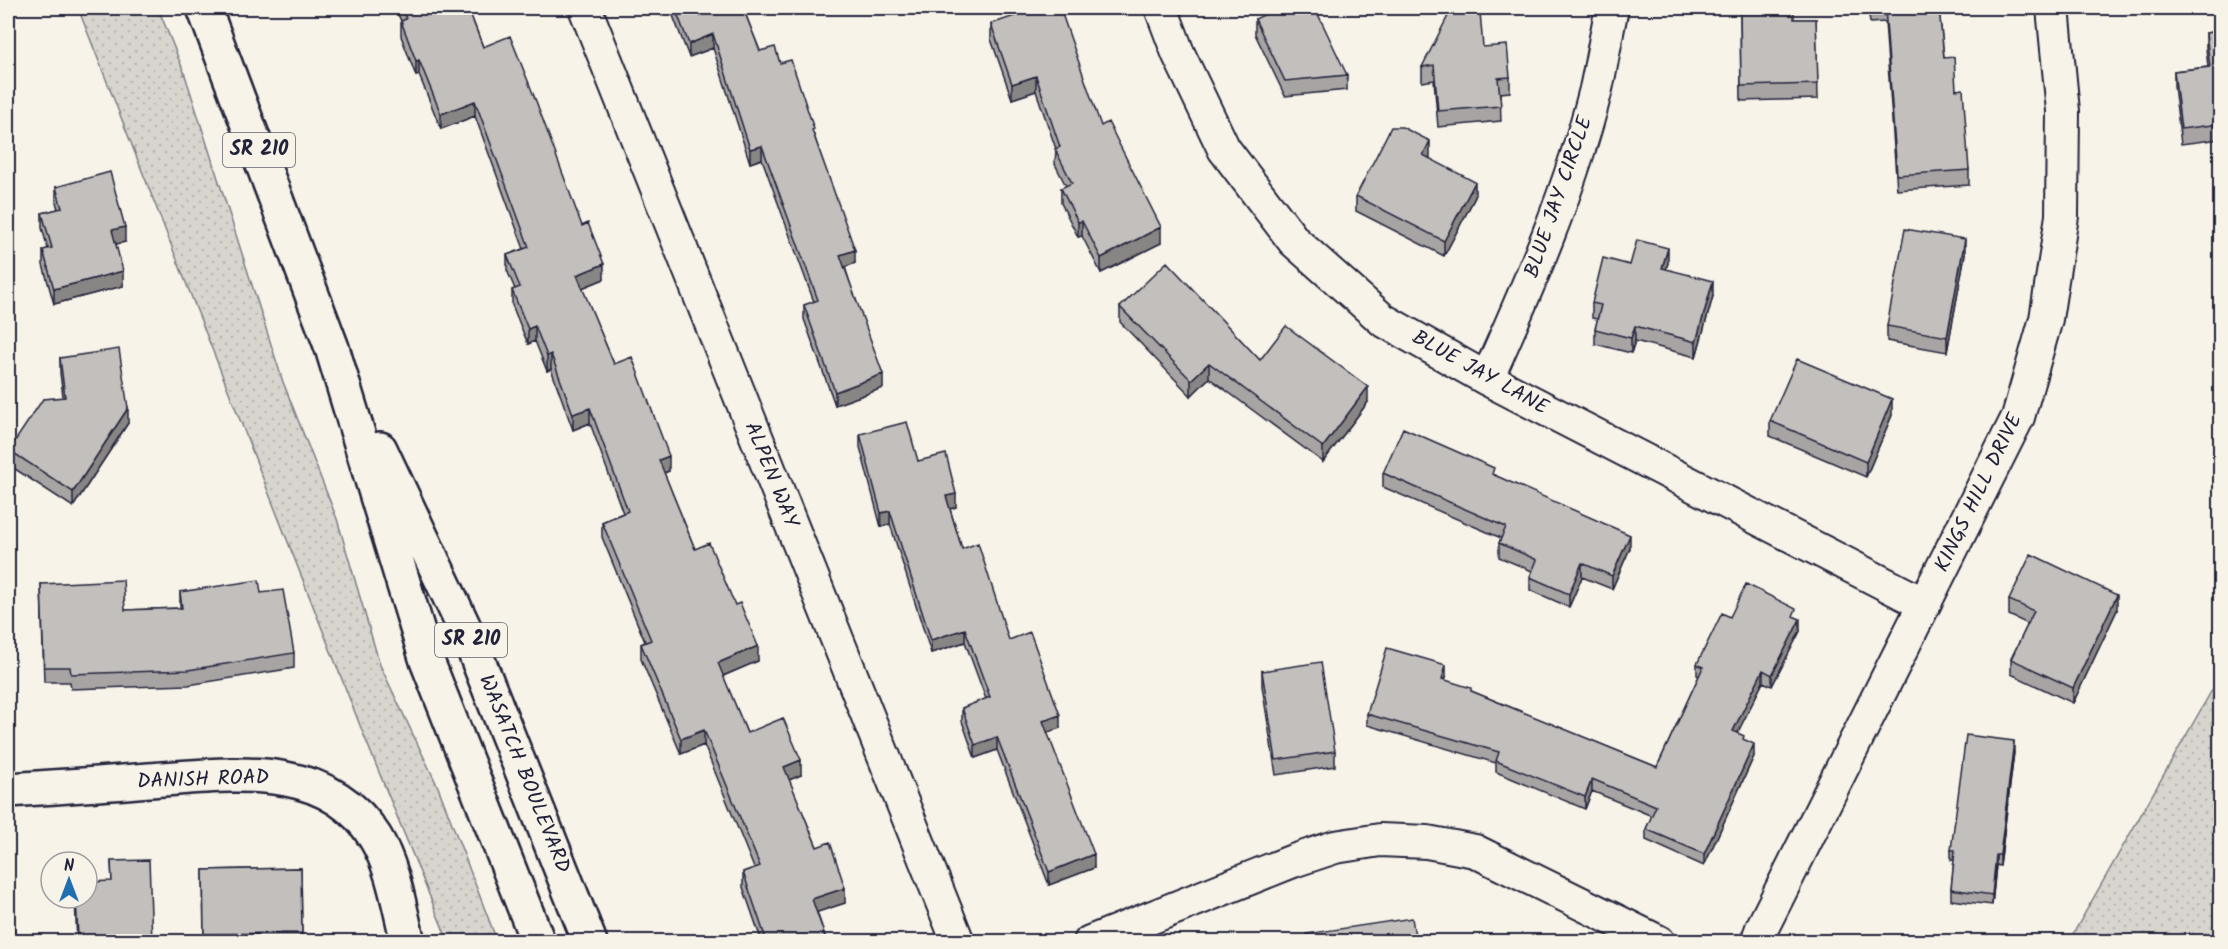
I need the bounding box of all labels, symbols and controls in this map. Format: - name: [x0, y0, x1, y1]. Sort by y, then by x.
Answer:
- street label: BLUE JAY CIRCLE: [1516, 111, 1602, 282]
- road number: SR 210: [223, 133, 295, 167]
- street label: BLUE JAY LANE: [1406, 322, 1555, 425]
- street label: KINGS HILL DRIVE: [1926, 407, 2032, 578]
- street label: ALPEN WAY: [735, 417, 808, 534]
- road number: SR 210: [435, 623, 507, 657]
- street label: WASATCH BOULEVARD: [469, 670, 579, 878]
- street label: DANISH ROAD: [136, 761, 270, 799]
- north arrow: [39, 850, 99, 910]
- text: N: [64, 854, 74, 879]

